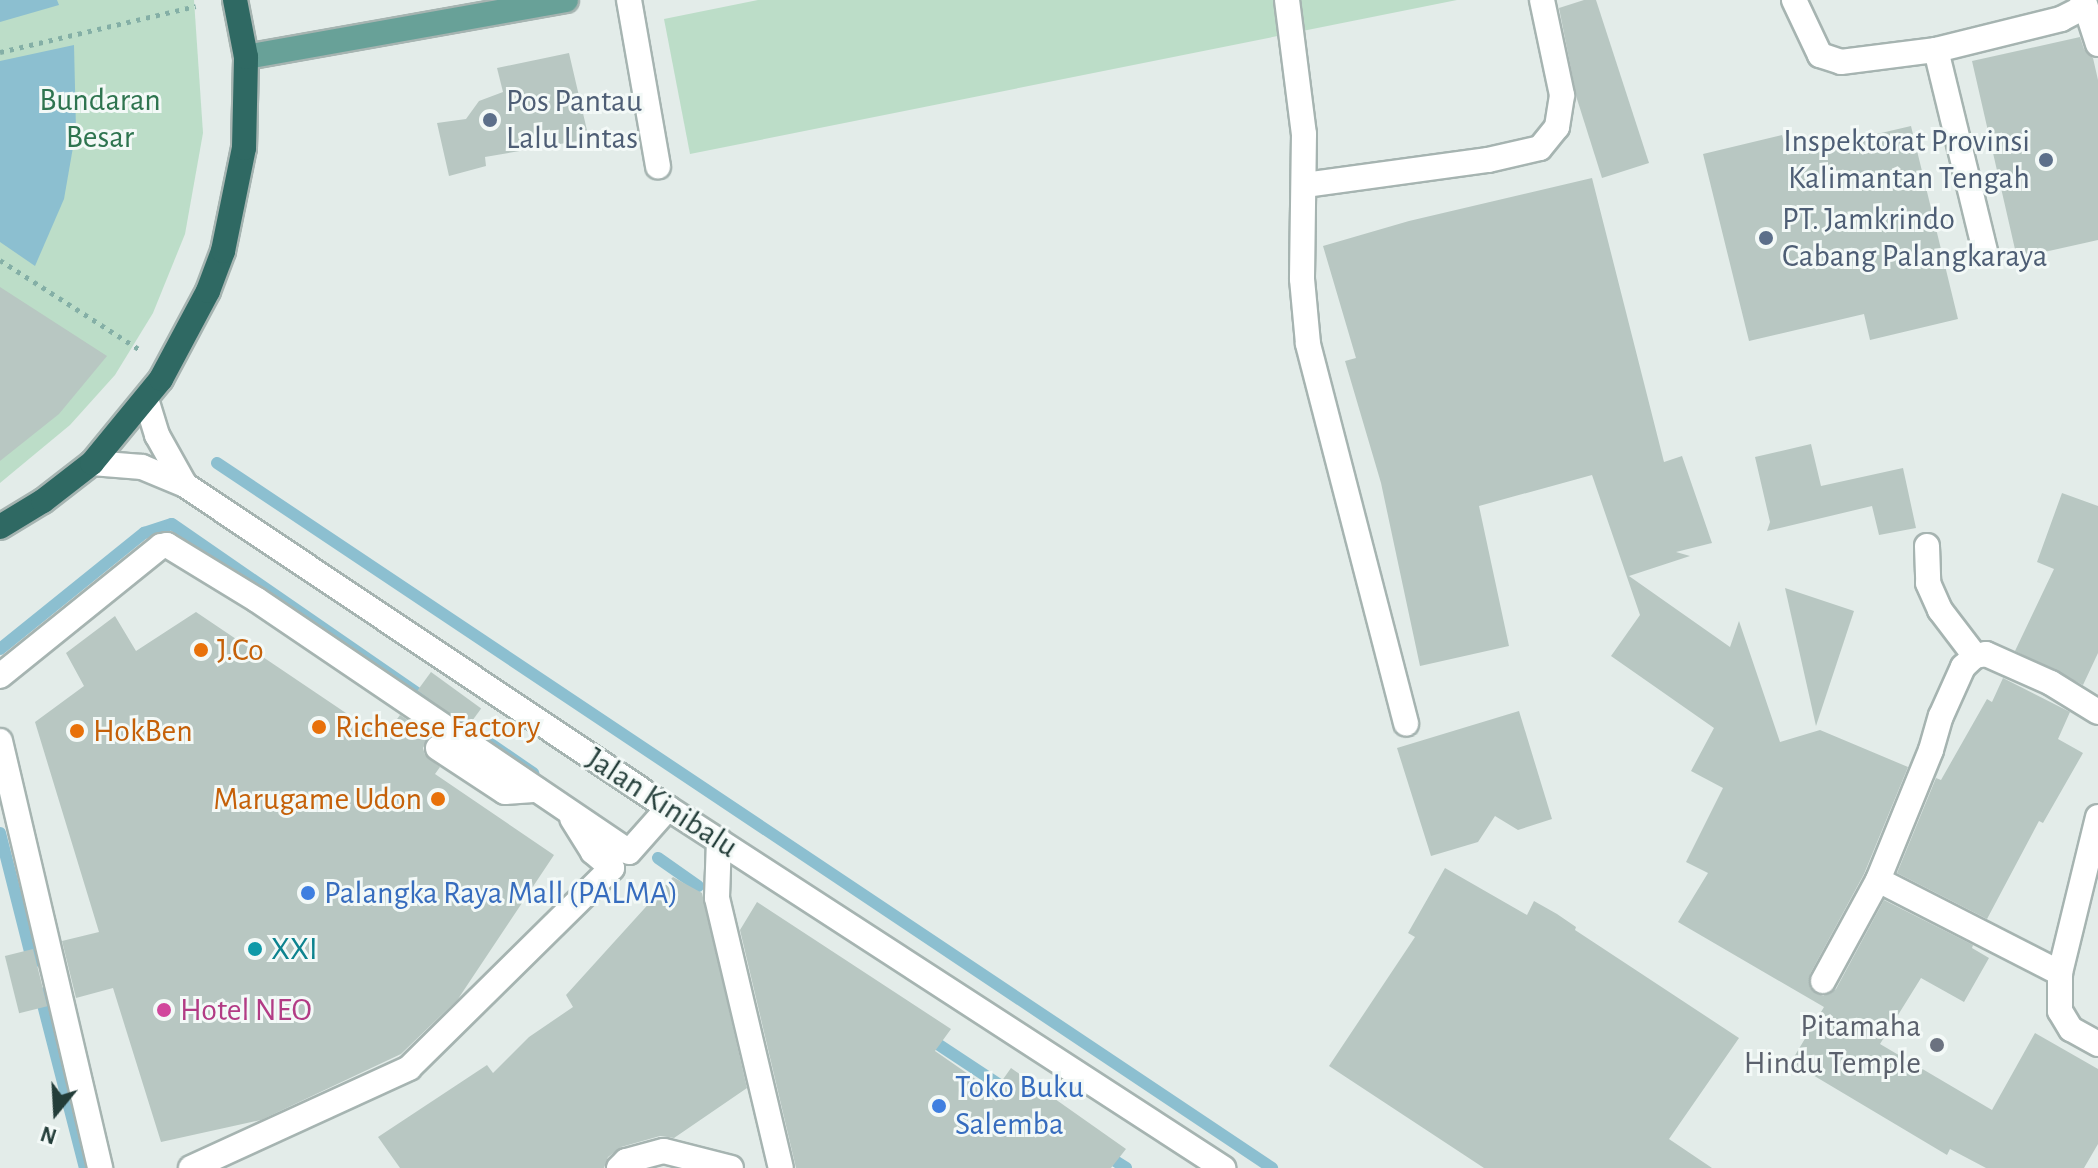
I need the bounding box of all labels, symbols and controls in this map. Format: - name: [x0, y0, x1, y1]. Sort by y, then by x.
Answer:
- park label: Bundaran Besar: [39, 82, 161, 157]
- place label: Pos Pantau Lalu Lintas: [506, 83, 642, 158]
- marker: Pos Pantau Lalu Lintas: [481, 111, 499, 129]
- place label: Inspektorat Provinsi Kalimantan Tengah: [1783, 123, 2030, 198]
- marker: Inspektorat Provinsi Kalimantan Tengah: [2037, 151, 2055, 169]
- place label: PT. Jamkrindo Cabang Palangkaraya: [1782, 201, 2048, 276]
- marker: PT. Jamkrindo Cabang Palangkaraya: [1757, 229, 1775, 247]
- place label: J.Co: [217, 631, 264, 669]
- marker: J.Co: [192, 641, 210, 659]
- place label: Richeese Factory: [335, 708, 540, 746]
- place label: HokBen: [93, 712, 193, 750]
- marker: Richeese Factory: [310, 718, 328, 736]
- marker: HokBen: [68, 722, 86, 740]
- street label: Jalan Kinibalu: [579, 740, 745, 866]
- place label: Marugame Udon: [213, 780, 422, 818]
- marker: Marugame Udon: [429, 790, 447, 808]
- place label: Palangka Raya Mall (PALMA): [324, 874, 678, 912]
- marker: Palangka Raya Mall (PALMA): [299, 884, 317, 902]
- place label: XXI: [271, 930, 318, 968]
- marker: XXI: [246, 940, 264, 958]
- place label: Hotel NEO: [180, 991, 312, 1029]
- marker: Hotel NEO: [155, 1001, 173, 1019]
- place label: Pitamaha Hindu Temple: [1744, 1008, 1921, 1083]
- marker: Pitamaha Hindu Temple: [1928, 1036, 1946, 1054]
- place label: Toko Buku Salemba: [955, 1069, 1084, 1144]
- north arrow: [16, 1072, 96, 1152]
- marker: Toko Buku Salemba: [930, 1097, 948, 1115]
- text: N: [38, 1122, 59, 1148]

